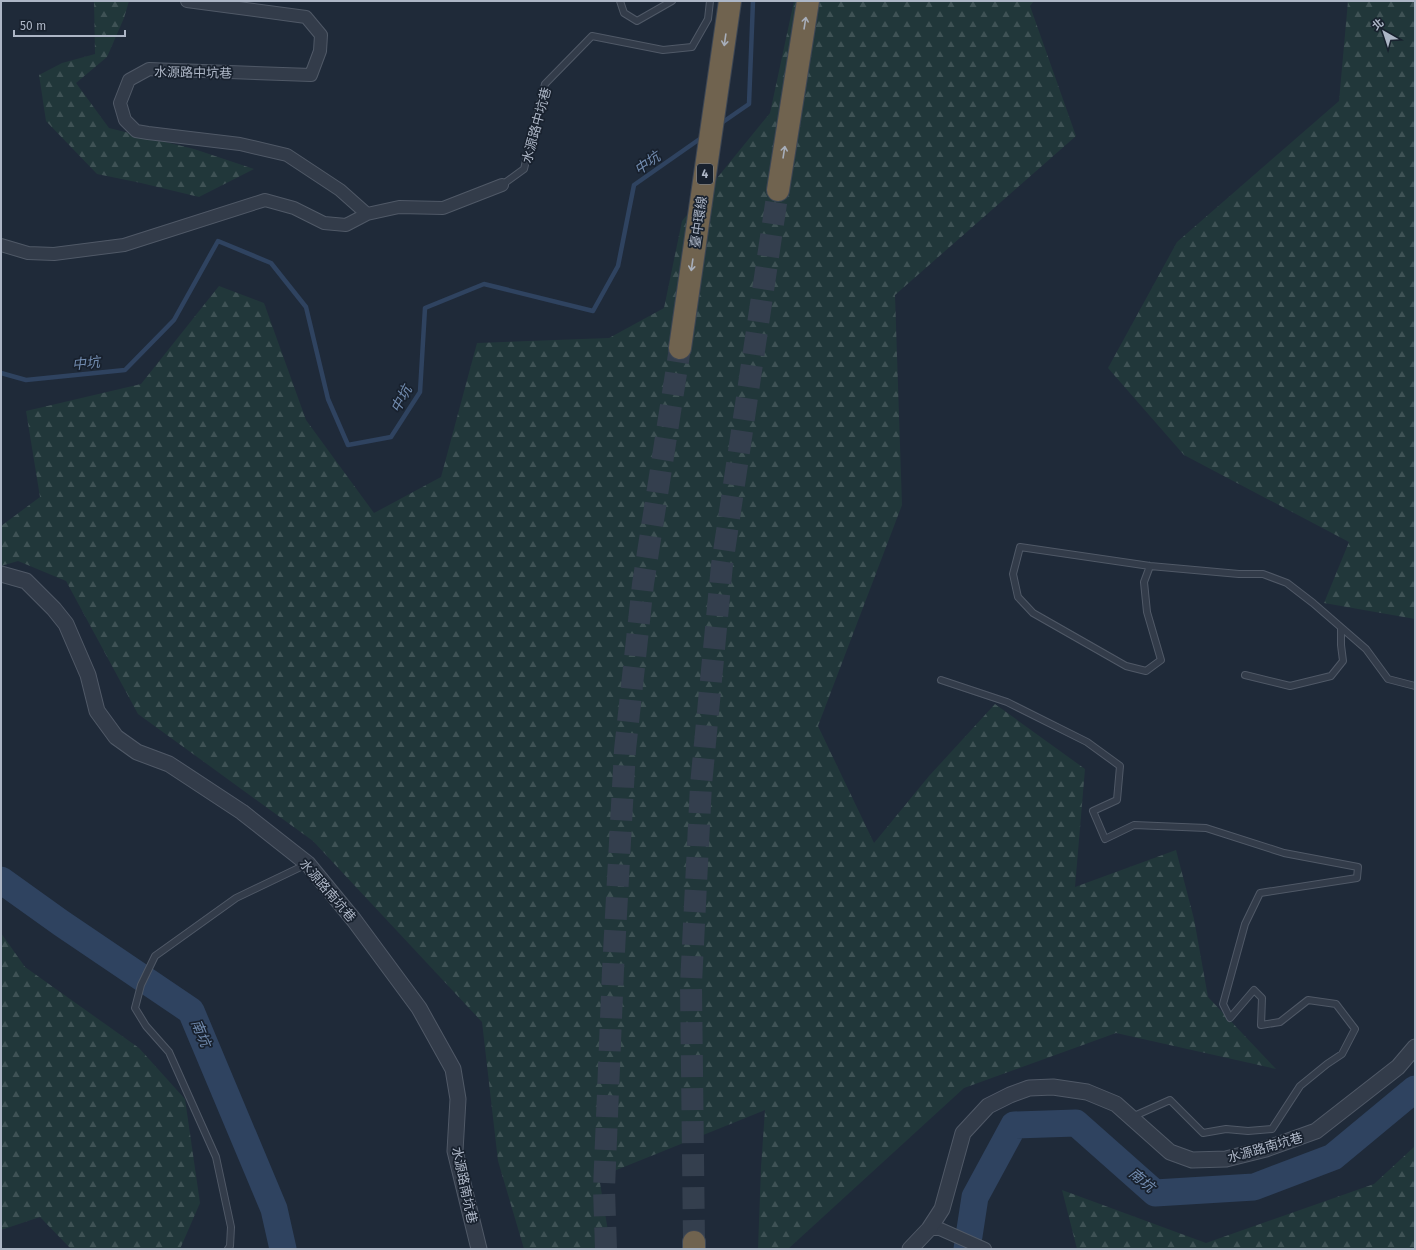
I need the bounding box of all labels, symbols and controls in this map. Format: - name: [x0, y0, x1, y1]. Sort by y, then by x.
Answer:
- scale bar: [14, 12, 125, 38]
- north arrow: [1364, 12, 1404, 52]
- text: 北: [1370, 16, 1386, 33]
- one-way arrow: [801, 17, 809, 30]
- text: 50 m: [20, 19, 46, 33]
- one-way arrow: [721, 33, 729, 46]
- street label: 水源路中坑巷: [154, 64, 232, 81]
- street label: 水源路中坑巷: [519, 86, 554, 165]
- one-way arrow: [780, 146, 788, 159]
- water label: 中坑: [631, 147, 665, 178]
- road number: 4: [697, 164, 713, 184]
- street label: 臺中環線: [687, 195, 710, 249]
- one-way arrow: [688, 258, 696, 271]
- water label: 中坑: [71, 353, 103, 373]
- water label: 中坑: [387, 381, 416, 416]
- street label: 水源路南坑巷: [296, 856, 359, 925]
- water label: 南坑: [187, 1017, 215, 1051]
- street label: 水源路南坑巷: [1226, 1130, 1305, 1165]
- street label: 水源路南坑巷: [449, 1145, 480, 1225]
- water label: 南坑: [1125, 1165, 1159, 1197]

